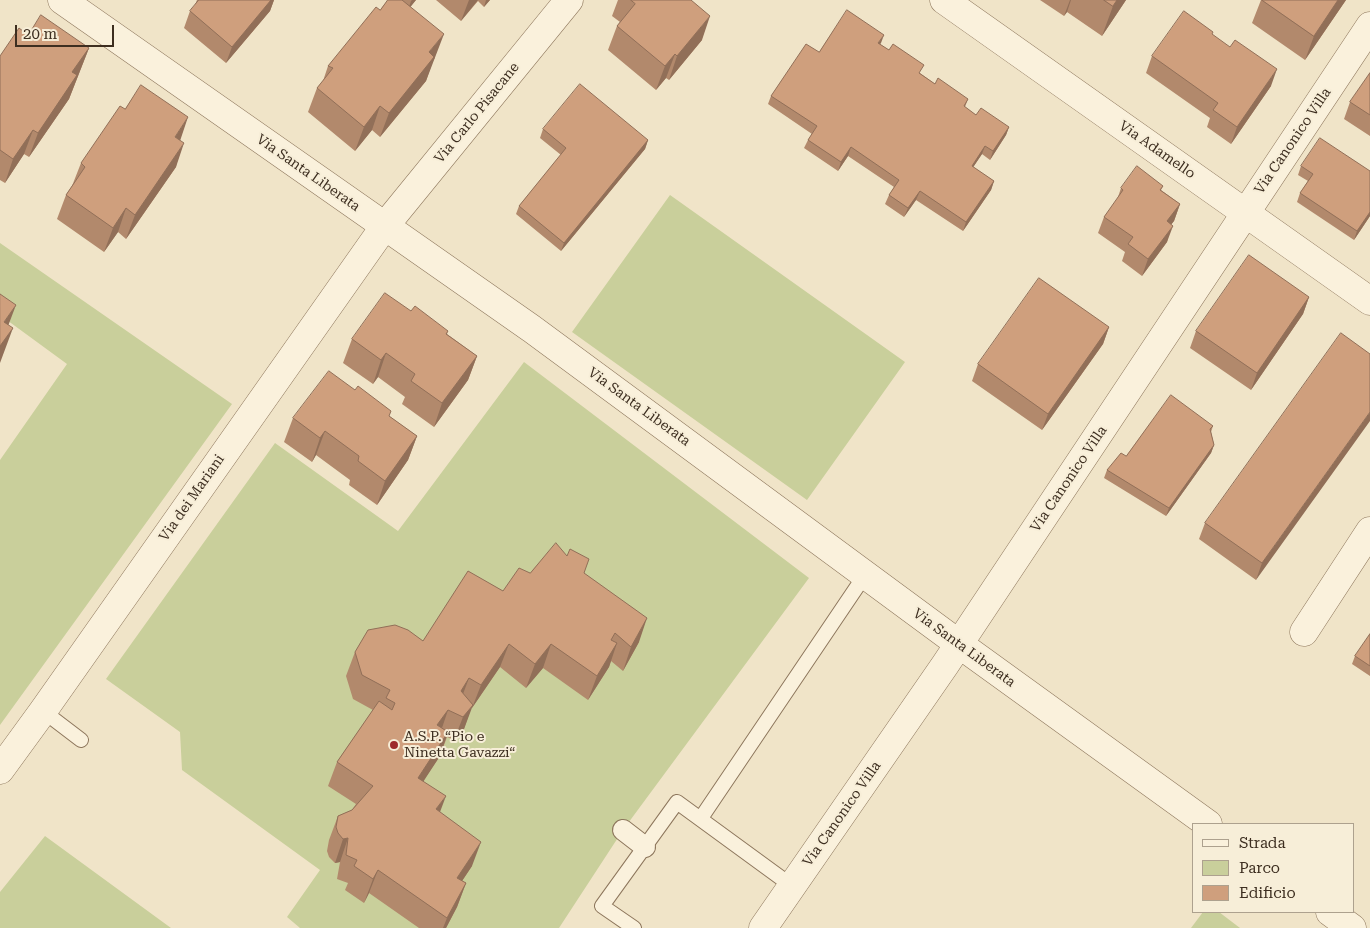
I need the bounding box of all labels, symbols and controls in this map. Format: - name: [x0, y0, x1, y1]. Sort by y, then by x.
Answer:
- scale bar: [18, 15, 116, 47]
- text: 20 m: [23, 25, 57, 43]
- street label: Via Carlo Pisacane: [431, 59, 523, 167]
- street label: Via Canonico Villa: [1251, 85, 1335, 197]
- street label: Via Adamello: [1116, 118, 1198, 182]
- street label: Via Santa Liberata: [253, 131, 363, 215]
- street label: Via Santa Liberata: [584, 364, 694, 450]
- street label: Via Canonico Villa: [1027, 423, 1111, 535]
- street label: Via dei Mariani: [156, 451, 228, 545]
- street label: Via Santa Liberata: [909, 605, 1019, 691]
- place label: A.S.P. “Pio e Ninetta Gavazzi“: [404, 729, 515, 762]
- marker: A.S.P. “Pio e Ninetta Gavazzi“: [388, 739, 400, 751]
- street label: Via Canonico Villa: [799, 758, 885, 870]
- legend: [1192, 823, 1355, 913]
- text: Strada: [1239, 834, 1286, 852]
- text: Parco: [1239, 859, 1280, 877]
- text: Edificio: [1239, 884, 1296, 902]

